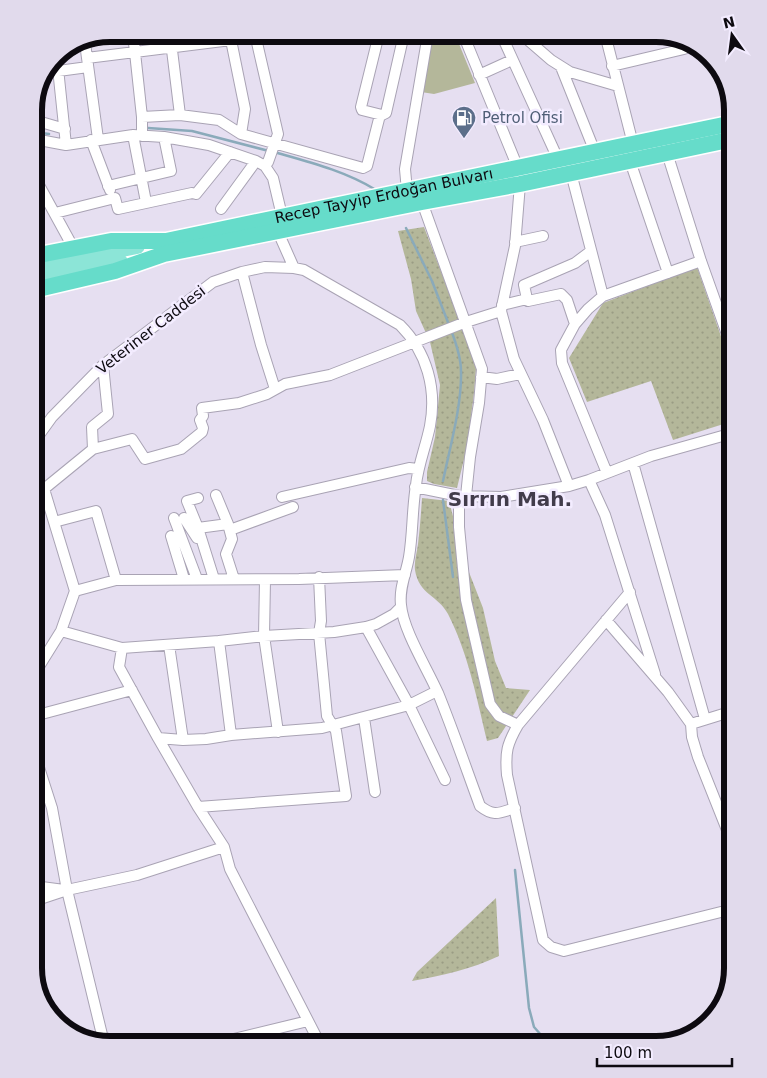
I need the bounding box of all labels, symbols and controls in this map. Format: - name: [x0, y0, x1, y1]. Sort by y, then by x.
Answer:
- north arrow: [707, 10, 757, 60]
- text: N: [721, 13, 736, 32]
- fuel station icon: Petrol Ofisi: [451, 105, 477, 139]
- place label: Petrol Ofisi: [482, 109, 563, 127]
- street label: Recep Tayyip Erdoğan Bulvarı: [273, 164, 495, 227]
- street label: Veteriner Caddesi: [93, 282, 209, 378]
- district label: Sırrın Mah.: [448, 487, 572, 511]
- scale bar: [597, 1036, 732, 1068]
- text: 100 m: [604, 1044, 652, 1062]

